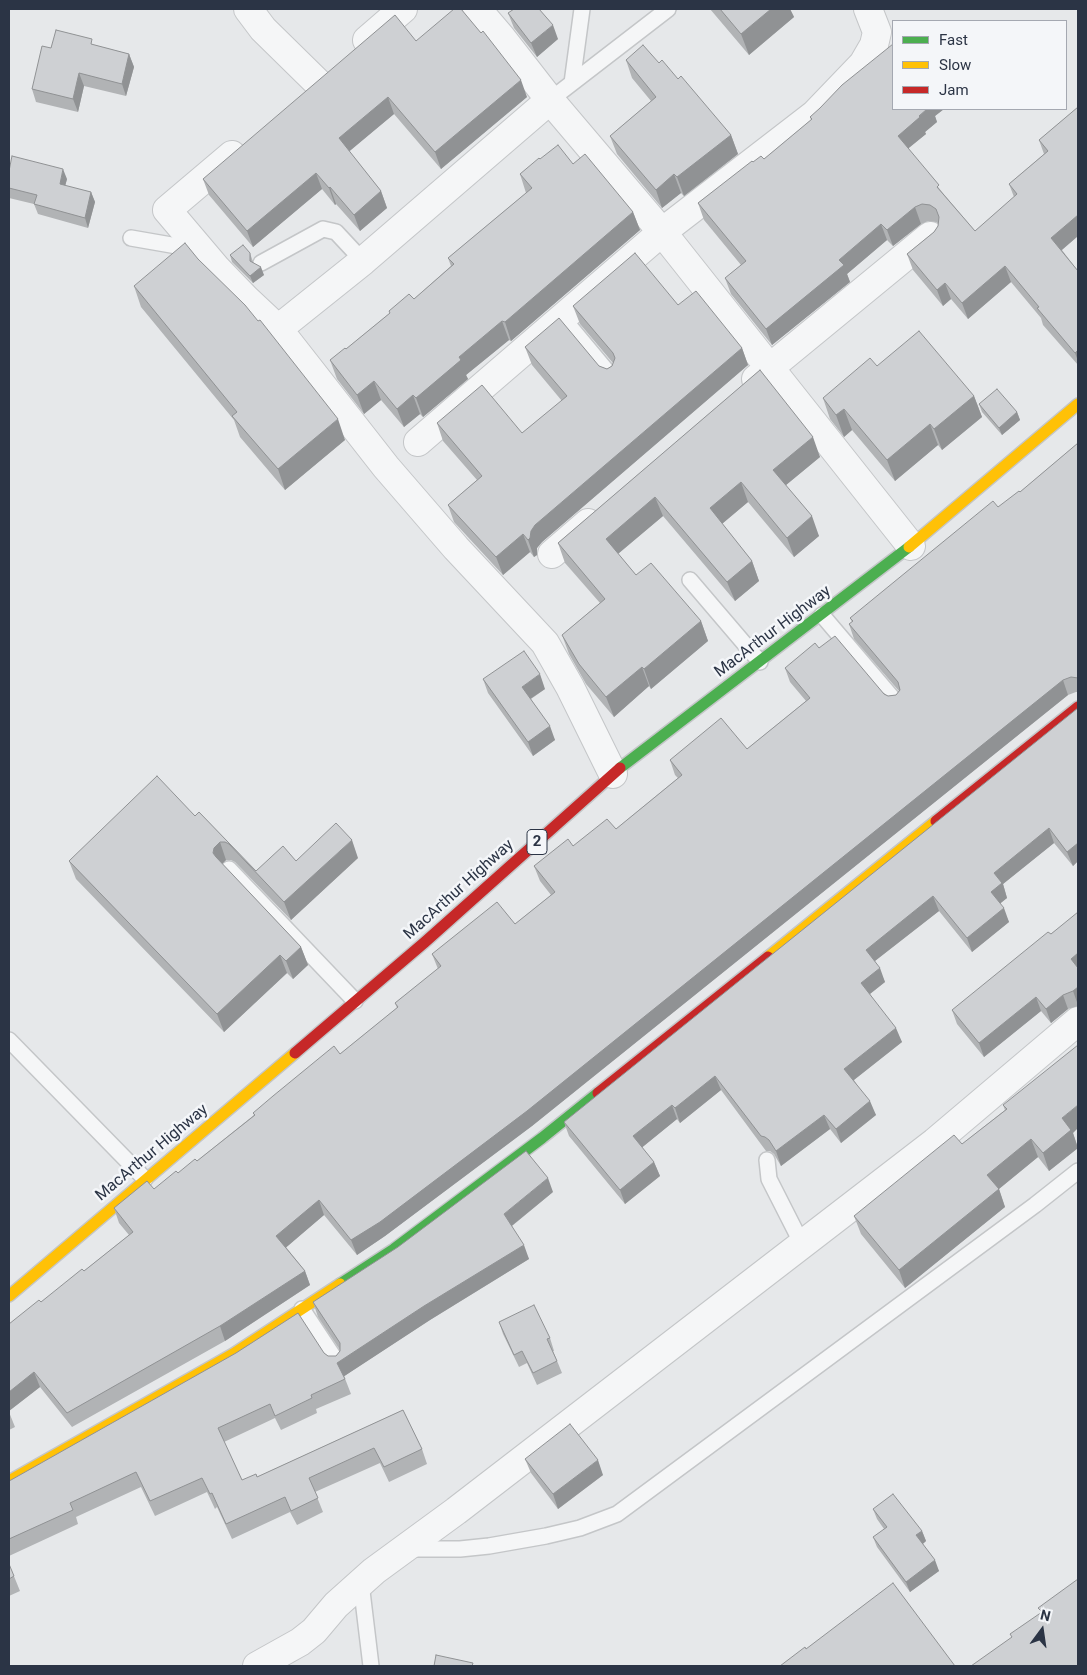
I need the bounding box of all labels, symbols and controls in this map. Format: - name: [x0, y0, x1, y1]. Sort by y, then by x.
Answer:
- legend: [892, 20, 1067, 110]
- text: Fast: [939, 31, 968, 49]
- text: Slow: [939, 56, 971, 74]
- text: Jam: [939, 81, 969, 99]
- street label: MacArthur Highway: [711, 582, 835, 682]
- road number: 2: [527, 830, 547, 854]
- street label: MacArthur Highway: [400, 836, 518, 944]
- street label: MacArthur Highway: [92, 1100, 212, 1206]
- north arrow: [1017, 1605, 1067, 1655]
- text: N: [1039, 1606, 1052, 1624]

